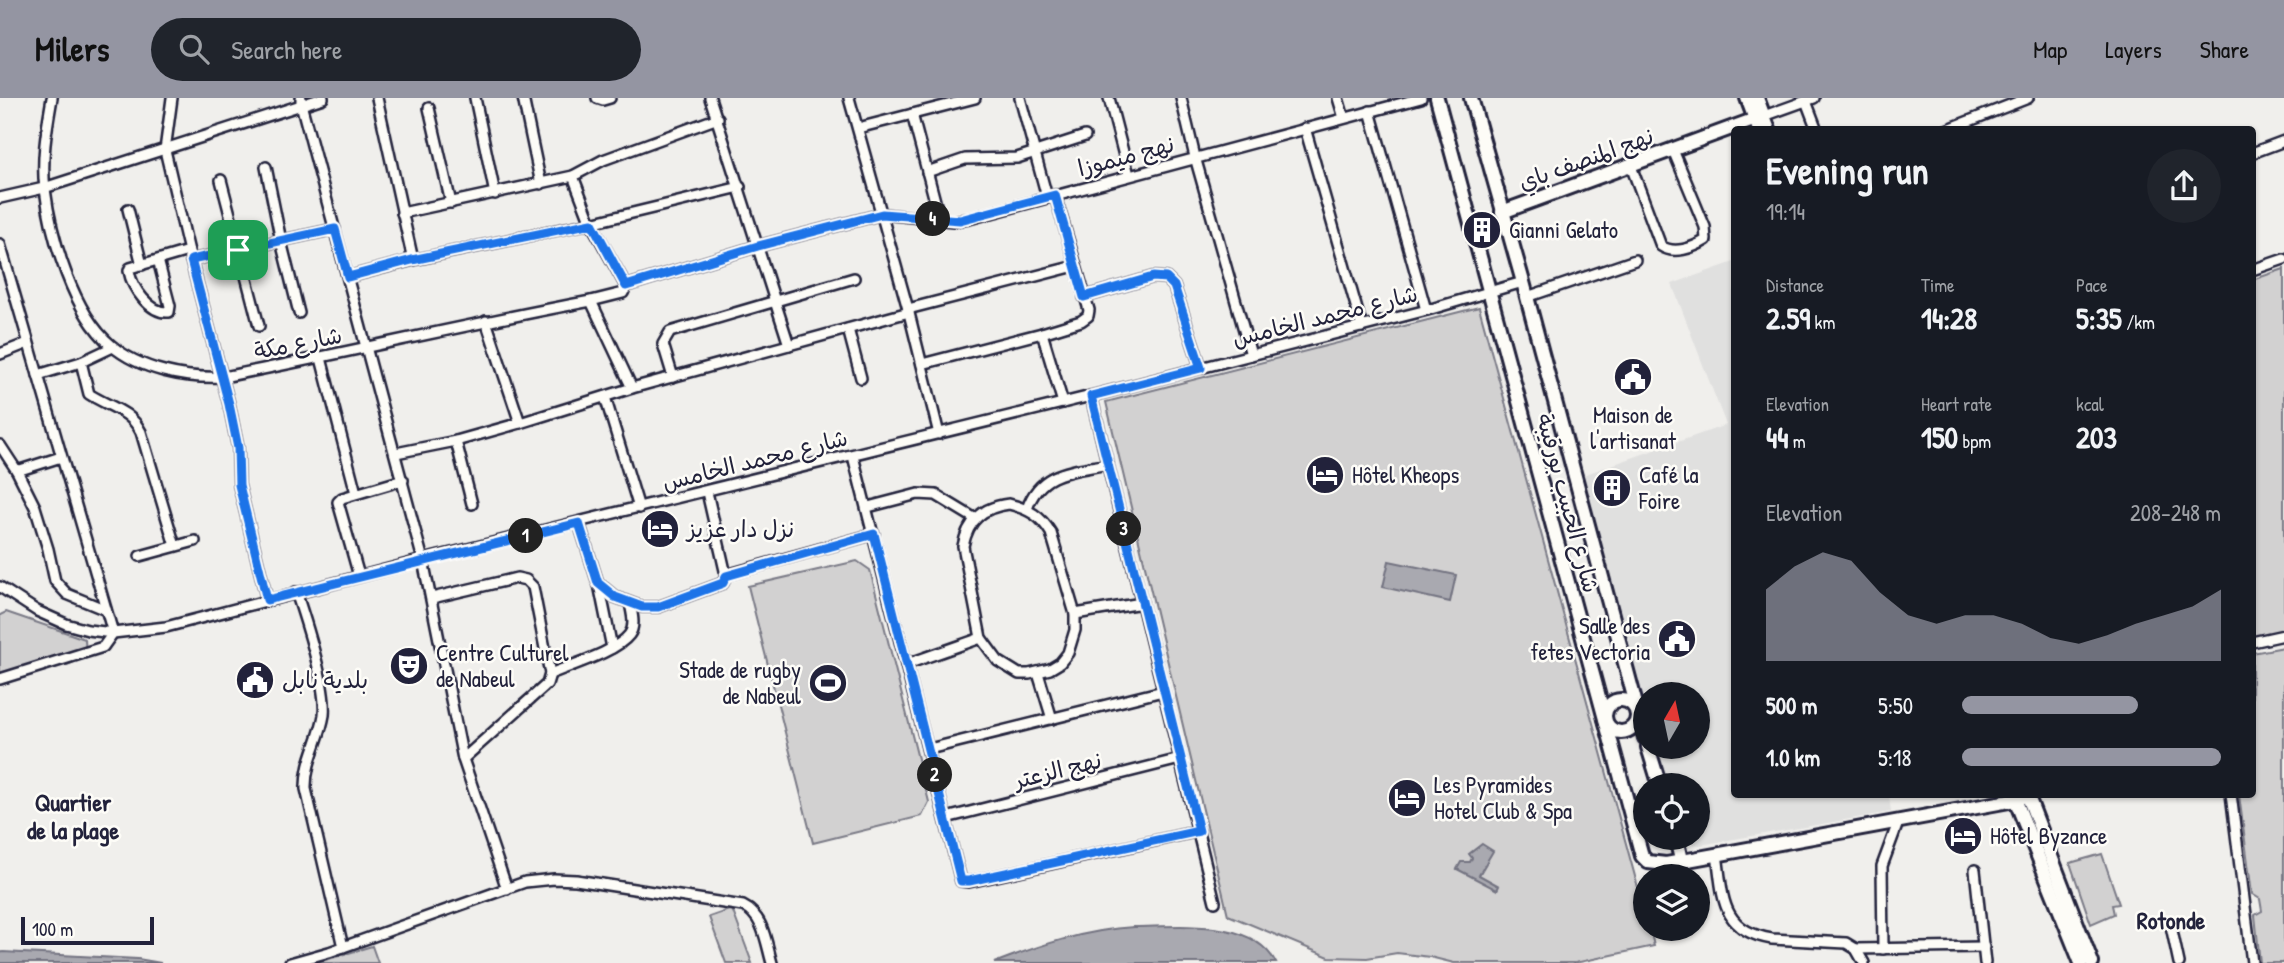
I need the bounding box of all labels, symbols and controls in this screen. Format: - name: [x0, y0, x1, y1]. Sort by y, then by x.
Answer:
- search box: [151, 18, 641, 81]
- text: Milers: [35, 27, 109, 71]
- icon: search: [175, 30, 213, 68]
- text: Search here: [231, 32, 342, 67]
- text: Map: [2033, 33, 2067, 65]
- text: Layers: [2105, 33, 2162, 65]
- text: Share: [2200, 33, 2249, 65]
- street label: نهج المنصف باي: [1514, 120, 1658, 199]
- street label: نهج ميموزا: [1074, 128, 1178, 184]
- text: Evening run: [1766, 144, 1929, 196]
- button: share: [2147, 149, 2221, 223]
- text: 19:14: [1766, 196, 1805, 227]
- pin: 4: [916, 202, 950, 236]
- text: 4: [929, 205, 936, 231]
- building icon: Gianni Gelato: [1461, 209, 1503, 251]
- place label: Gianni Gelato: [1509, 214, 1618, 245]
- pin: [208, 220, 268, 280]
- icon: arrive: [219, 231, 257, 269]
- text: Distance: [1766, 272, 1824, 298]
- text: Time: [1921, 272, 1955, 298]
- text: Pace: [2076, 272, 2108, 298]
- street label: شارع محمد الخامس: [1229, 278, 1421, 354]
- text: 2.59: [1766, 298, 1810, 338]
- text: 14:28: [1921, 298, 1977, 338]
- text: 5:35: [2076, 298, 2122, 338]
- text: km: [1810, 309, 1835, 335]
- text: /km: [2122, 309, 2155, 335]
- street label: شارع مكة: [251, 319, 345, 367]
- public building icon: Maison de l'artisanat: [1612, 356, 1654, 398]
- text: Elevation: [1766, 391, 1829, 417]
- text: Heart rate: [1921, 391, 1992, 417]
- text: kcal: [2076, 391, 2104, 417]
- place label: Maison de l'artisanat: [1590, 399, 1677, 456]
- street label: شارع الحبيب بورقيبة: [1529, 410, 1607, 596]
- text: 44: [1766, 417, 1789, 457]
- text: 150: [1921, 417, 1958, 457]
- text: 203: [2076, 417, 2117, 457]
- street label: شارع محمد الخامس: [659, 422, 851, 498]
- text: m: [1789, 428, 1806, 454]
- text: bpm: [1958, 428, 1991, 454]
- hotel icon: Hôtel Kheops: [1304, 454, 1346, 496]
- place label: Hôtel Kheops: [1352, 459, 1459, 490]
- place label: Café la Foire: [1638, 459, 1698, 516]
- building icon: Café la Foire: [1591, 467, 1633, 509]
- text: Elevation: [1766, 497, 1842, 528]
- text: 208–248 m: [2130, 497, 2221, 528]
- hotel icon: نزل دار عزيز: [639, 508, 681, 550]
- pin: 3: [1106, 512, 1142, 546]
- place label: نزل دار عزيز: [685, 513, 794, 544]
- text: 3: [1119, 515, 1128, 541]
- pin: 1: [508, 518, 544, 554]
- text: 1: [522, 522, 529, 548]
- place label: Salle des fetes Vectoria: [1530, 610, 1650, 667]
- public building icon: Salle des fetes Vectoria: [1656, 618, 1698, 660]
- place label: Centre Culturel de Nabeul: [436, 637, 569, 694]
- theatre icon: Centre Culturel de Nabeul: [388, 645, 430, 687]
- place label: Stade de rugby de Nabeul: [679, 654, 802, 711]
- public building icon: بلدية نابل: [234, 659, 276, 701]
- sports icon: Stade de rugby de Nabeul: [807, 662, 849, 704]
- place label: بلدية نابل: [282, 664, 368, 695]
- north arrow: [1633, 682, 1710, 760]
- map controls: [1633, 682, 1710, 941]
- text: 500 m: [1766, 690, 1817, 721]
- text: 5:50: [1878, 690, 1913, 721]
- text: 1.0 km: [1766, 742, 1820, 773]
- text: 5:18: [1878, 742, 1911, 773]
- street label: نهج الزعتر: [1009, 744, 1105, 797]
- pin: 2: [918, 758, 953, 792]
- text: 2: [930, 761, 939, 787]
- place label: Les Pyramides Hotel Club & Spa: [1434, 769, 1572, 826]
- button: locate: [1633, 773, 1710, 850]
- hotel icon: Les Pyramides Hotel Club & Spa: [1386, 777, 1428, 819]
- district label: Quartier de la plage: [27, 786, 119, 847]
- hotel icon: Hôtel Byzance: [1942, 815, 1984, 857]
- place label: Hôtel Byzance: [1990, 820, 2107, 851]
- button: layers: [1633, 864, 1710, 941]
- district label: Rotonde: [2137, 904, 2206, 936]
- scale bar: [21, 914, 154, 946]
- text: 100 m: [32, 916, 73, 942]

